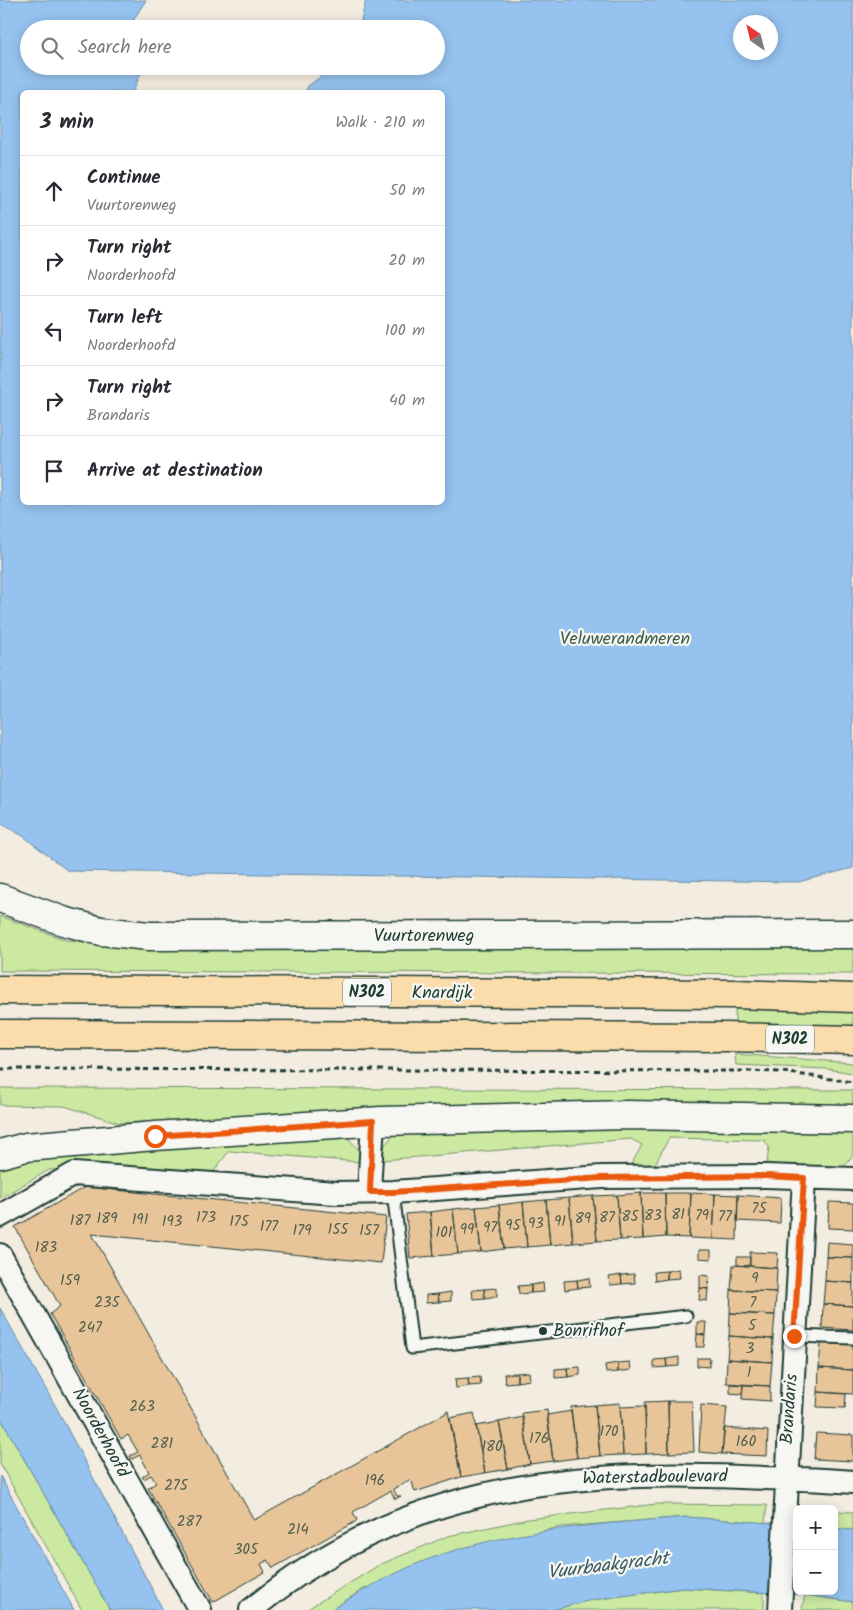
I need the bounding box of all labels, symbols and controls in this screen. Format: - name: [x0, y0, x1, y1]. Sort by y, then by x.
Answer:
- north arrow: [733, 15, 778, 60]
- search box: [20, 20, 445, 75]
- text: Search here: [78, 33, 172, 63]
- icon: search: [38, 34, 66, 62]
- text: 3 min: [40, 106, 94, 139]
- text: Walk · 210 m: [335, 110, 425, 135]
- text: Continue: [87, 163, 160, 193]
- icon: ahead: [40, 177, 68, 205]
- text: 50 m: [389, 178, 425, 203]
- text: Vuurtorenweg: [87, 193, 176, 218]
- text: Turn right: [87, 233, 172, 263]
- icon: right: [40, 247, 68, 275]
- text: 20 m: [389, 248, 425, 273]
- text: Noorderhoofd: [87, 263, 175, 288]
- text: Turn left: [87, 303, 162, 333]
- icon: left: [40, 317, 68, 345]
- text: 100 m: [385, 318, 425, 343]
- text: Noorderhoofd: [87, 333, 175, 358]
- text: Turn right: [87, 373, 172, 403]
- icon: right: [40, 387, 68, 415]
- text: 40 m: [389, 388, 425, 413]
- text: Brandaris: [87, 403, 150, 428]
- text: Arrive at destination: [87, 456, 263, 486]
- icon: arrive: [40, 457, 68, 485]
- park label: Veluwerandmeren: [560, 625, 690, 654]
- street label: Vuurtorenweg: [374, 922, 474, 951]
- road number: N302: [343, 979, 391, 1006]
- street label: Knardijk: [412, 979, 473, 1008]
- road number: N302: [766, 1026, 814, 1052]
- route start: [144, 1125, 167, 1148]
- house number: 75: [752, 1197, 767, 1221]
- house number: 81: [671, 1203, 685, 1227]
- house number: 83: [644, 1204, 662, 1228]
- house number: 79: [695, 1204, 710, 1228]
- house number: 85: [621, 1205, 639, 1229]
- house number: 77: [718, 1205, 733, 1229]
- house number: 173: [196, 1206, 217, 1230]
- house number: 87: [599, 1206, 616, 1230]
- house number: 189: [96, 1207, 118, 1231]
- house number: 89: [575, 1207, 592, 1231]
- house number: 191: [132, 1208, 149, 1232]
- house number: 187: [70, 1209, 91, 1233]
- house number: 193: [162, 1210, 183, 1234]
- house number: 175: [229, 1210, 250, 1234]
- house number: 91: [554, 1210, 566, 1234]
- house number: 93: [528, 1212, 544, 1236]
- house number: 95: [505, 1214, 522, 1238]
- house number: 177: [260, 1215, 279, 1239]
- house number: 97: [483, 1216, 498, 1240]
- house number: 155: [328, 1218, 349, 1242]
- house number: 99: [460, 1218, 475, 1242]
- house number: 179: [293, 1219, 312, 1243]
- house number: 157: [359, 1219, 380, 1243]
- house number: 101: [436, 1221, 453, 1245]
- house number: 183: [35, 1236, 58, 1260]
- house number: 9: [751, 1267, 759, 1291]
- house number: 159: [60, 1269, 81, 1293]
- house number: 235: [94, 1291, 121, 1315]
- house number: 7: [750, 1291, 758, 1315]
- house number: 5: [748, 1314, 757, 1338]
- house number: 247: [78, 1316, 103, 1340]
- place label: Bonrifhof: [553, 1317, 626, 1346]
- marker: Bonrifhof: [537, 1325, 549, 1337]
- route end: [783, 1325, 806, 1348]
- house number: 3: [746, 1337, 755, 1361]
- house number: 1: [747, 1361, 752, 1385]
- street label: Brandaris: [773, 1372, 807, 1445]
- street label: Noorderhoofd: [63, 1383, 137, 1484]
- house number: 263: [129, 1395, 155, 1419]
- house number: 170: [599, 1420, 619, 1444]
- house number: 176: [529, 1427, 549, 1451]
- house number: 160: [736, 1430, 757, 1454]
- house number: 281: [151, 1432, 174, 1456]
- house number: 180: [481, 1435, 503, 1459]
- street label: Waterstadboulevard: [582, 1462, 729, 1494]
- house number: 196: [365, 1469, 385, 1493]
- house number: 275: [164, 1474, 189, 1498]
- map controls: [793, 1505, 838, 1595]
- button: +: [793, 1505, 838, 1550]
- house number: 287: [177, 1510, 202, 1534]
- house number: 214: [287, 1518, 309, 1542]
- house number: 305: [234, 1538, 259, 1562]
- water label: Vuurbaakgracht: [546, 1543, 673, 1588]
- button: −: [793, 1550, 838, 1595]

